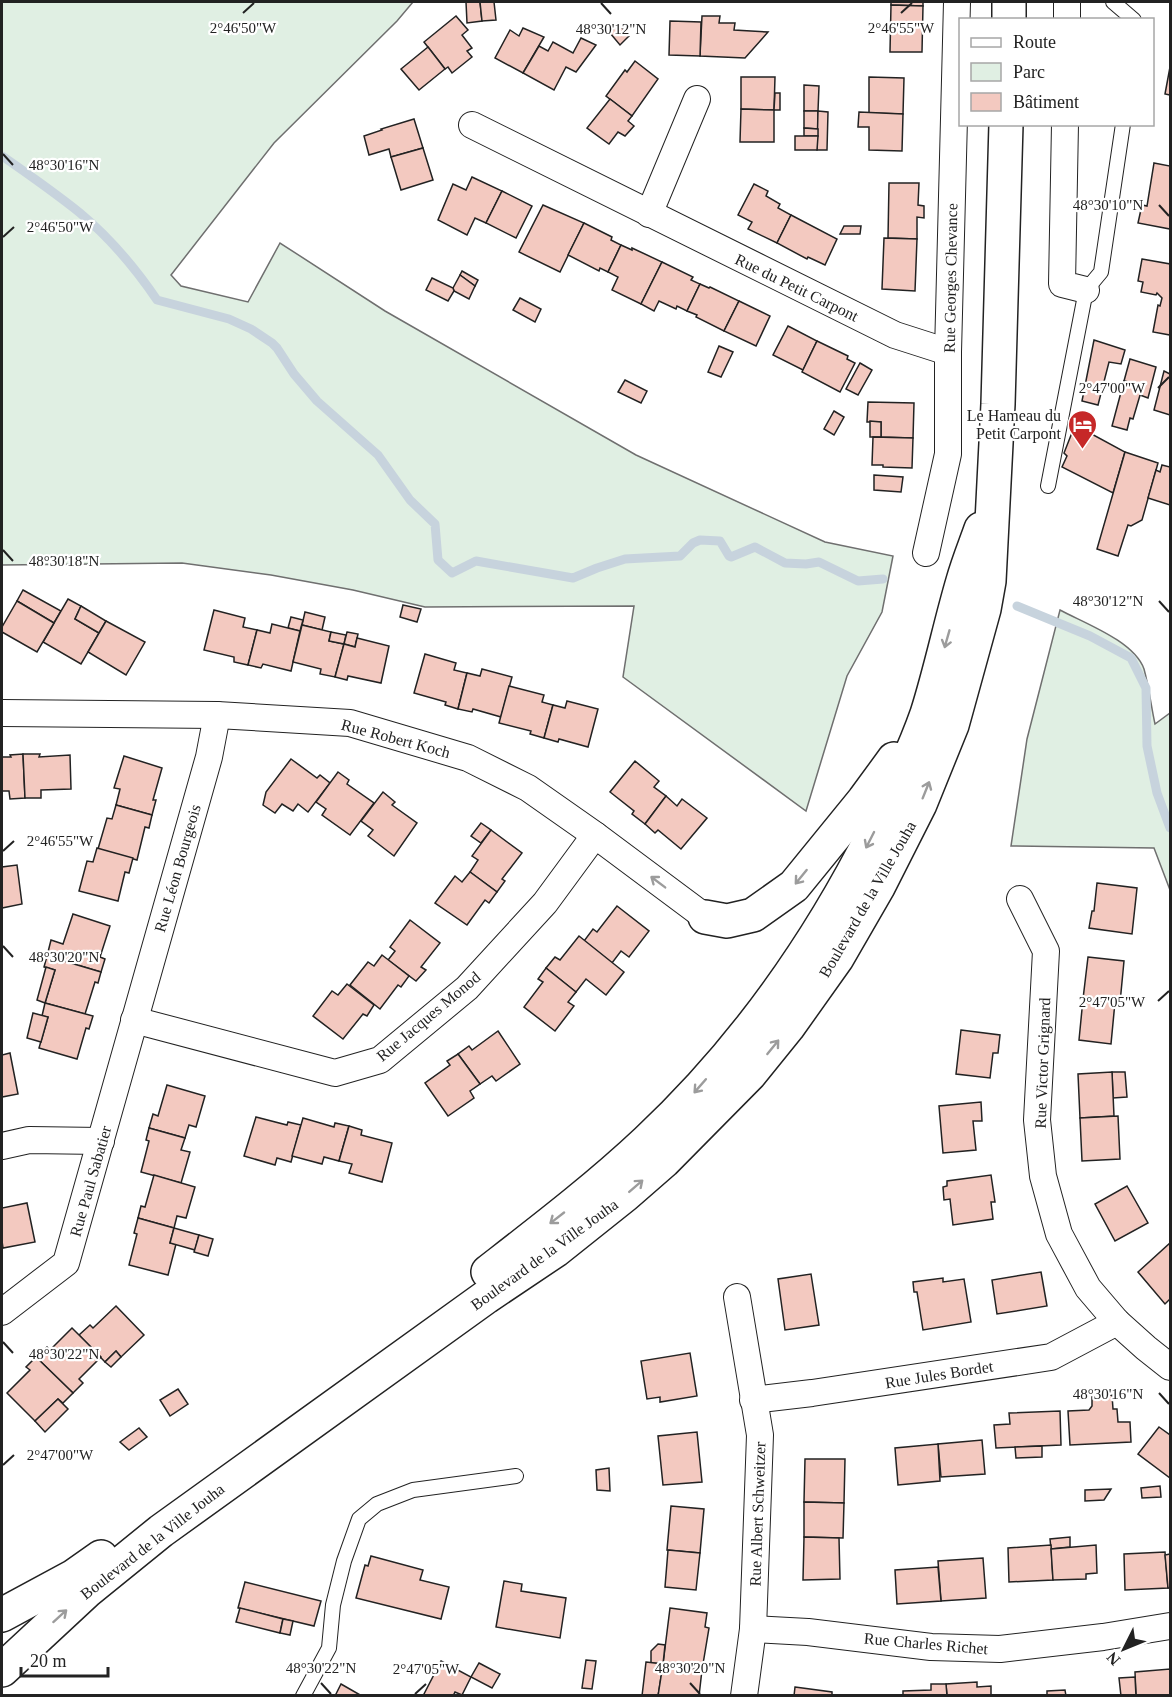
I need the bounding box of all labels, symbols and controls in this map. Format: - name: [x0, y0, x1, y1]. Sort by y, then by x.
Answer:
- legend: [959, 18, 1154, 126]
- text: 2°46'50"W: [210, 20, 277, 36]
- text: 2°46'55"W: [868, 20, 935, 36]
- text: 48°30'12"N: [576, 21, 646, 37]
- text: Route: [1013, 32, 1056, 52]
- text: Parc: [1013, 62, 1045, 82]
- text: Bâtiment: [1013, 92, 1079, 112]
- text: 48°30'16"N: [29, 157, 99, 173]
- text: 48°30'10"N: [1073, 197, 1143, 213]
- street label: Rue Georges Chevance: [941, 203, 961, 353]
- text: 2°46'50"W: [27, 219, 94, 235]
- street label: Rue du Petit Carpont: [732, 250, 862, 326]
- text: 2°47'00"W: [1079, 380, 1146, 396]
- place label: Le Hameau du Petit Carpont: [967, 407, 1062, 443]
- hotel icon: Le Hameau du Petit Carpont: [1066, 408, 1098, 450]
- text: 48°30'18"N: [29, 553, 99, 569]
- text: 48°30'12"N: [1073, 593, 1143, 609]
- one-way arrow: [941, 629, 953, 648]
- street label: Rue Robert Koch: [340, 716, 452, 761]
- one-way arrow: [921, 781, 932, 799]
- street label: Rue Léon Bourgeois: [151, 802, 205, 934]
- street label: Boulevard de la Ville Jouha: [816, 818, 919, 980]
- one-way arrow: [864, 831, 876, 849]
- text: 2°46'55"W: [27, 833, 94, 849]
- one-way arrow: [795, 869, 808, 885]
- one-way arrow: [651, 876, 667, 888]
- text: 48°30'20"N: [29, 949, 99, 965]
- street label: Rue Jacques Monod: [373, 968, 484, 1065]
- text: 2°47'05"W: [1079, 994, 1146, 1010]
- street label: Rue Victor Grignard: [1032, 997, 1054, 1129]
- one-way arrow: [766, 1039, 779, 1055]
- one-way arrow: [693, 1078, 707, 1093]
- street label: Rue Paul Sabatier: [67, 1123, 115, 1239]
- one-way arrow: [628, 1179, 644, 1192]
- street label: Boulevard de la Ville Jouha: [468, 1195, 621, 1313]
- one-way arrow: [549, 1211, 565, 1224]
- text: 48°30'22"N: [29, 1346, 99, 1362]
- street label: Rue Jules Bordet: [884, 1357, 995, 1391]
- text: 48°30'16"N: [1073, 1386, 1143, 1402]
- street label: Rue Albert Schweitzer: [746, 1441, 769, 1587]
- text: 2°47'00"W: [27, 1447, 94, 1463]
- street label: Boulevard de la Ville Jouha: [77, 1480, 227, 1603]
- one-way arrow: [52, 1609, 67, 1623]
- north arrow: [1094, 1619, 1154, 1679]
- street label: Rue Charles Richet: [863, 1630, 989, 1657]
- scale bar: [21, 1640, 108, 1678]
- text: N: [1103, 1649, 1124, 1669]
- text: 20 m: [30, 1651, 67, 1671]
- text: 48°30'22"N: [286, 1660, 356, 1676]
- text: 48°30'20"N: [655, 1660, 725, 1676]
- text: 2°47'05"W: [393, 1661, 460, 1677]

